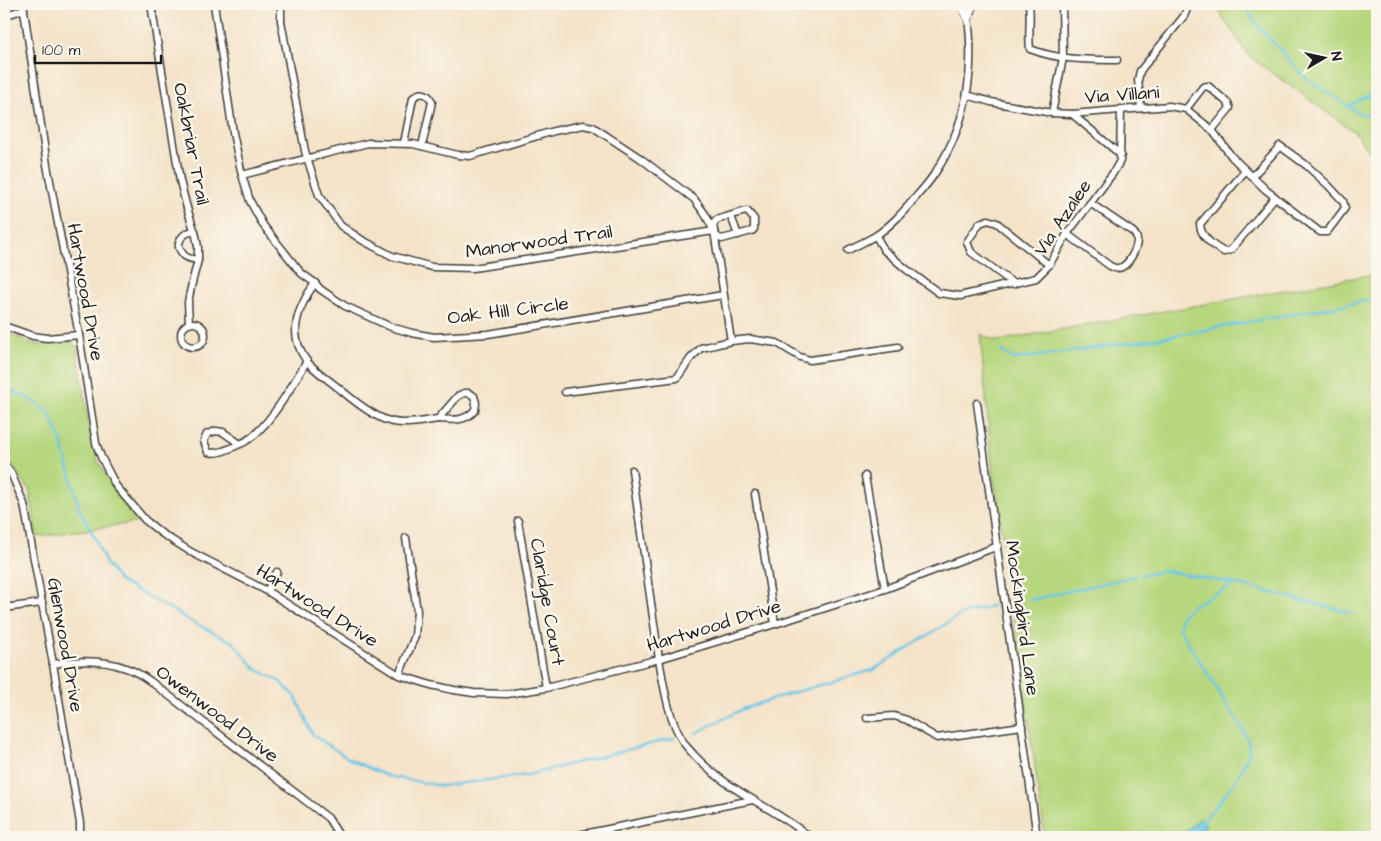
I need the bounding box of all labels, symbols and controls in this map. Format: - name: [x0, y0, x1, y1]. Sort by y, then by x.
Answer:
- scale bar: [35, 32, 161, 64]
- north arrow: [1298, 32, 1348, 82]
- text: 100 m: [42, 40, 81, 61]
- text: N: [1325, 50, 1346, 62]
- street label: Via Villani: [1084, 79, 1160, 111]
- street label: Oakbriar Trail: [166, 81, 216, 207]
- street label: Via Azalee: [1028, 174, 1098, 262]
- street label: Manorwood Trail: [464, 218, 614, 266]
- street label: Hartwood Drive: [60, 221, 110, 363]
- street label: Oak Hill Circle: [446, 290, 570, 332]
- street label: Claridge Court: [522, 536, 572, 668]
- street label: Mockingbird Lane: [997, 539, 1046, 697]
- street label: Hartwood Drive: [251, 558, 383, 654]
- street label: Glenwood Drive: [40, 576, 90, 714]
- street label: Hartwood Drive: [643, 593, 785, 659]
- street label: Owenwood Drive: [150, 659, 284, 769]

